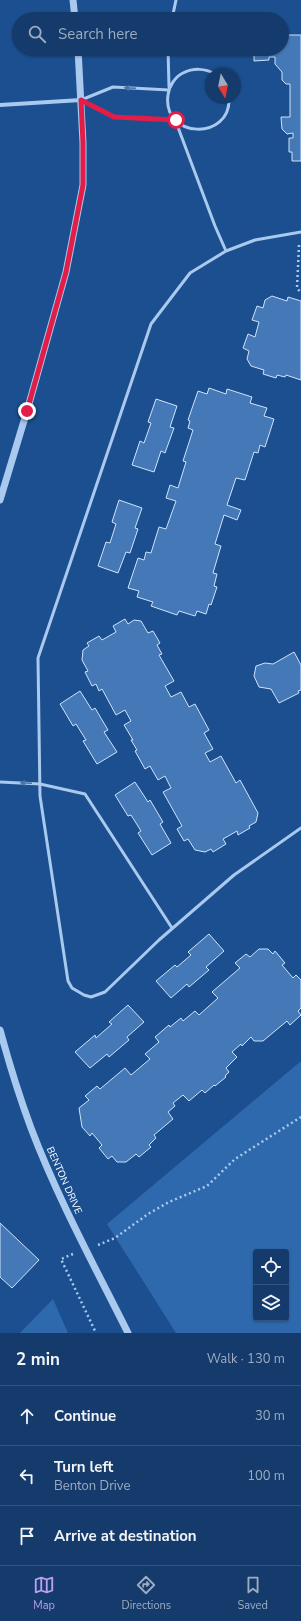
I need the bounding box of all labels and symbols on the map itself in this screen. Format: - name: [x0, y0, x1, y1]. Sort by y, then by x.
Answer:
- north arrow: [205, 68, 241, 104]
- one-way arrow: [123, 85, 136, 91]
- route start: [167, 111, 185, 129]
- route end: [18, 402, 36, 420]
- one-way arrow: [20, 780, 32, 787]
- street label: BENTON DRIVE: [43, 1144, 85, 1217]

